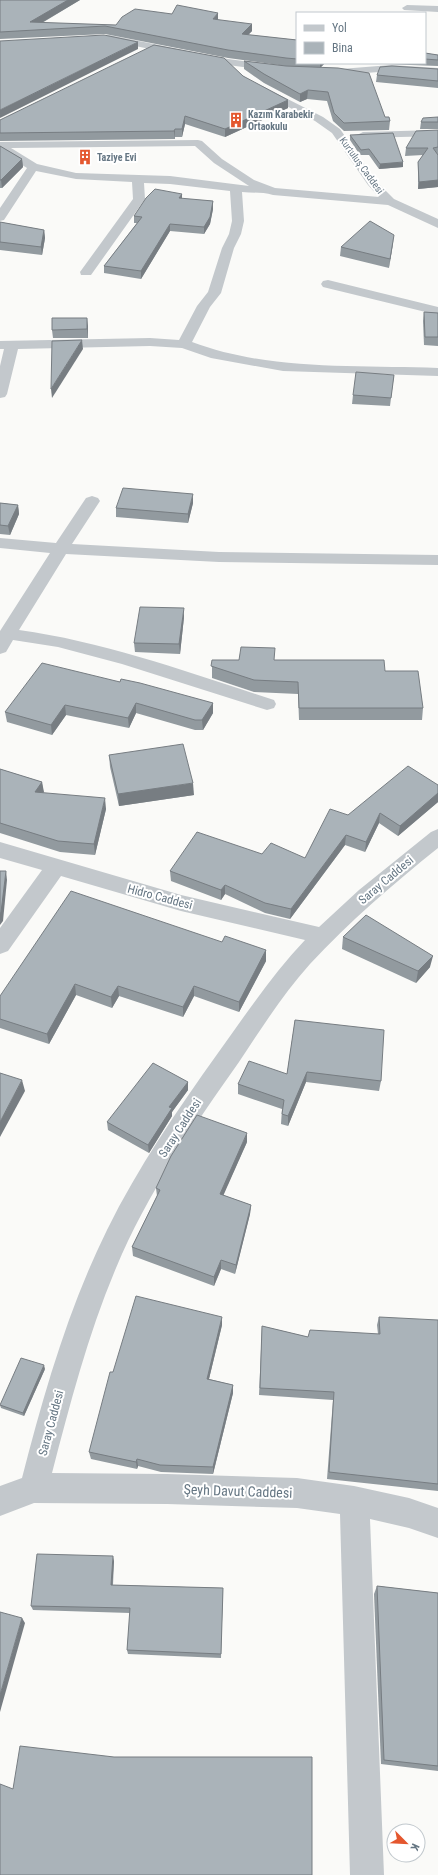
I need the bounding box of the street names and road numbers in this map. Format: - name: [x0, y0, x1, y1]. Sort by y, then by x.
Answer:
- street label: Kurtuluş Caddesi: [337, 135, 386, 196]
- street label: Saray Caddesi: [356, 853, 416, 907]
- street label: Hidro Caddesi: [126, 882, 194, 912]
- street label: Saray Caddesi: [156, 1096, 204, 1160]
- street label: Saray Caddesi: [36, 1389, 66, 1457]
- street label: Şeyh Davut Caddesi: [183, 1481, 293, 1501]

